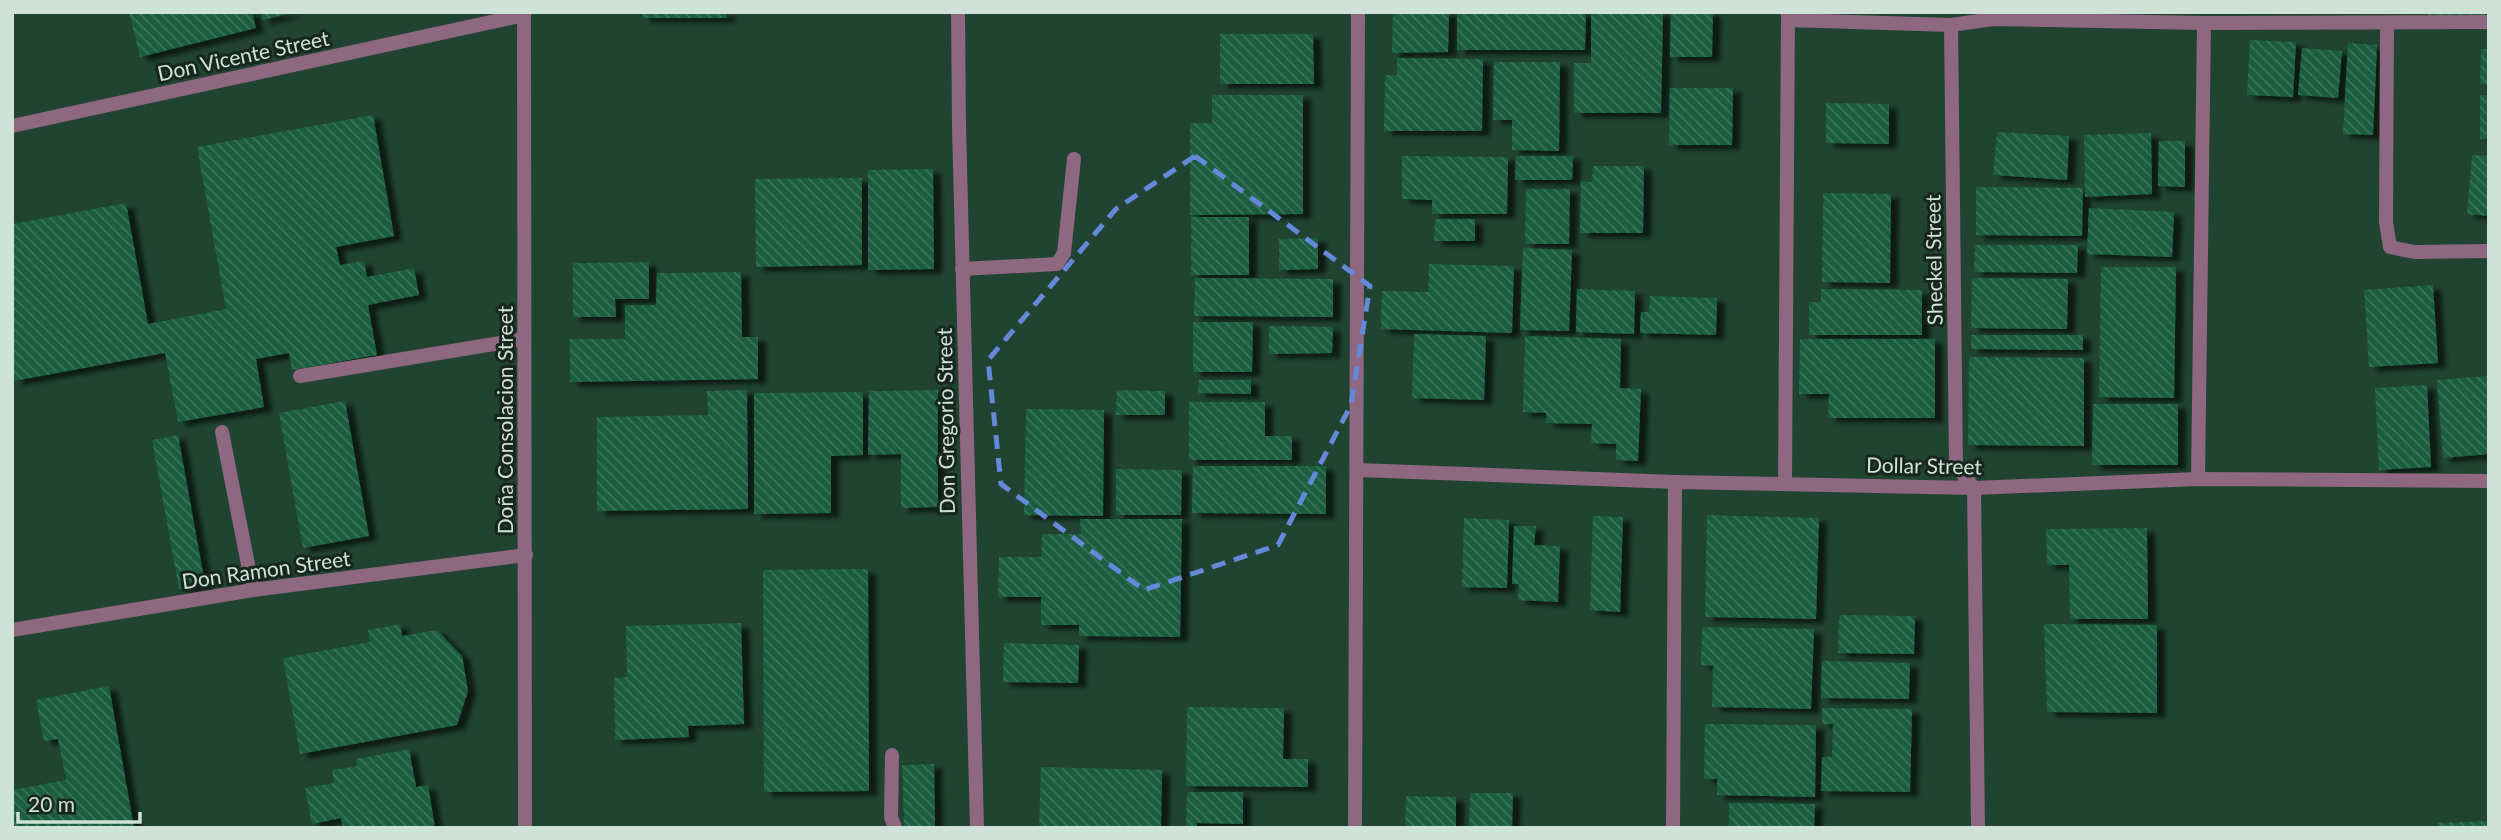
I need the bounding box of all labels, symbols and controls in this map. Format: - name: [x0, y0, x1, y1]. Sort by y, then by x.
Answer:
- street label: Don Vicente Street: [155, 24, 332, 85]
- street label: Sheckel Street: [1919, 194, 1947, 326]
- street label: Doña Consolacion Street: [492, 305, 517, 534]
- street label: Don Gregorio Street: [931, 327, 959, 514]
- street label: Dollar Street: [1866, 451, 1983, 479]
- street label: Don Ramon Street: [180, 545, 352, 593]
- scale bar: [18, 780, 140, 824]
- text: 20 m: [28, 791, 75, 816]

